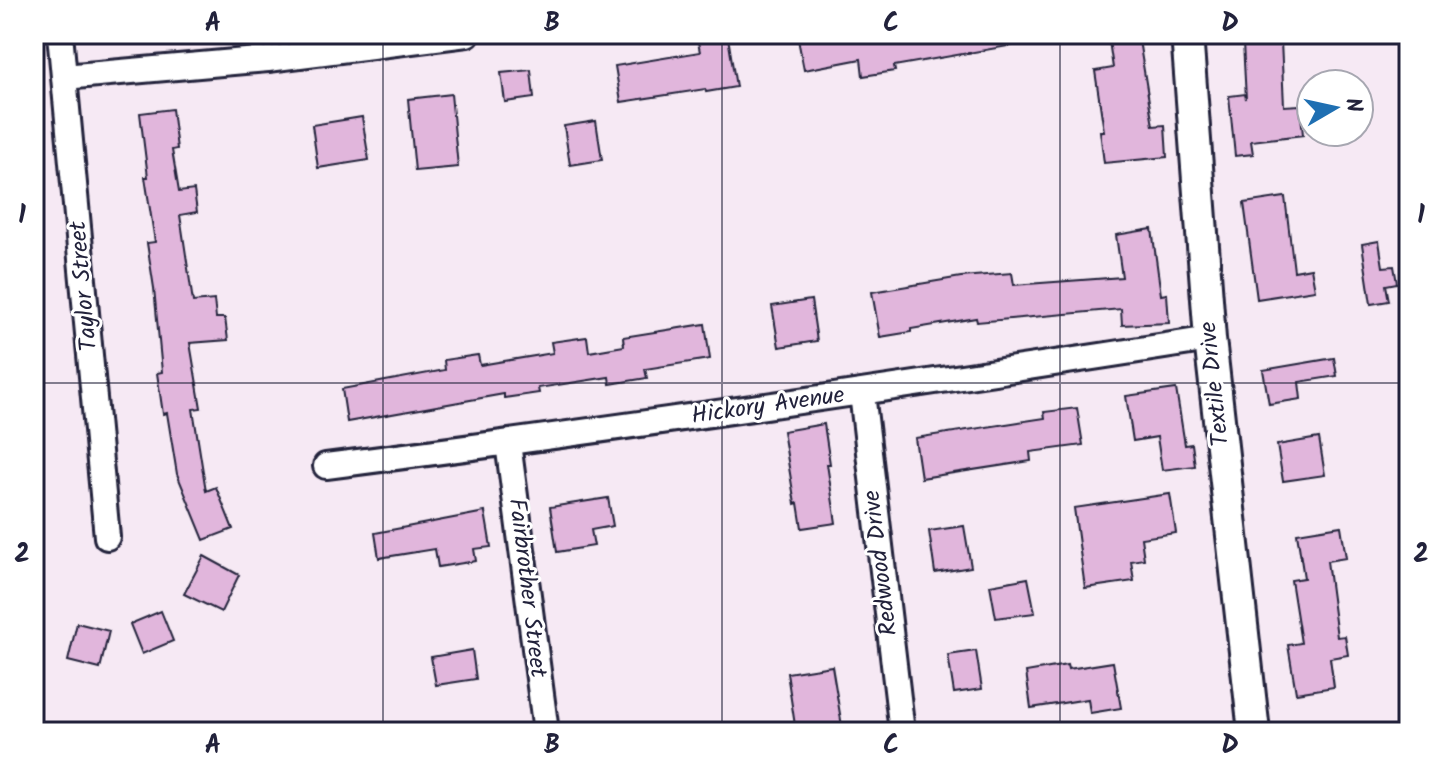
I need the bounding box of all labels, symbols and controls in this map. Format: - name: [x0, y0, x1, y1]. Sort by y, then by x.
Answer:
- text: A: [205, 3, 221, 45]
- text: B: [544, 3, 560, 45]
- text: C: [883, 3, 899, 45]
- text: D: [1221, 3, 1239, 45]
- north arrow: [1295, 68, 1375, 148]
- text: N: [1334, 96, 1371, 115]
- text: 1: [18, 195, 26, 237]
- text: 1: [1417, 195, 1425, 237]
- street label: Taylor Street: [59, 219, 109, 353]
- street label: Textile Drive: [1189, 319, 1241, 448]
- street label: Hickory Avenue: [689, 376, 847, 436]
- street label: Redwood Drive: [853, 488, 909, 638]
- street label: Fairbrother Street: [497, 496, 557, 681]
- text: 2: [14, 534, 30, 576]
- text: 2: [1413, 534, 1429, 576]
- text: A: [205, 725, 221, 766]
- text: B: [544, 725, 560, 766]
- text: C: [883, 725, 899, 766]
- text: D: [1221, 725, 1239, 766]

